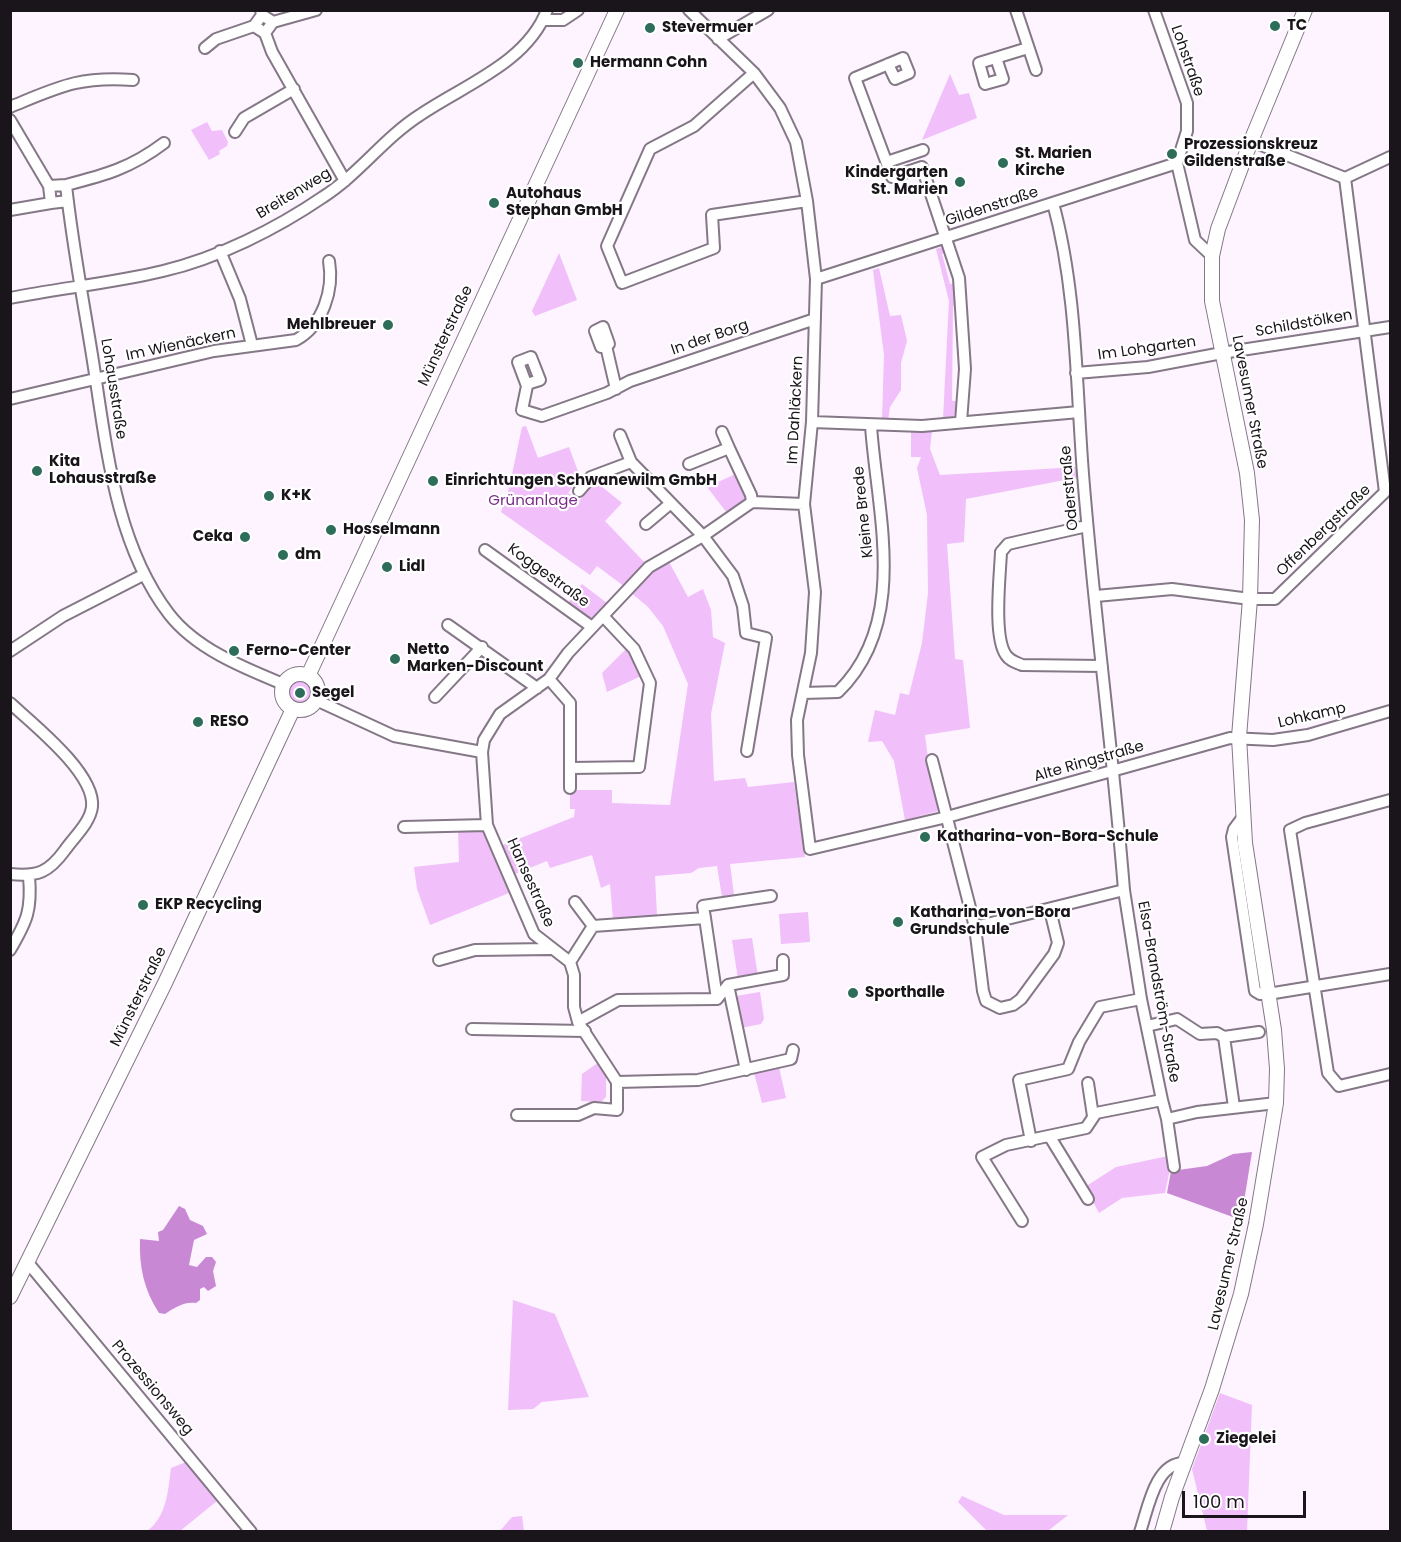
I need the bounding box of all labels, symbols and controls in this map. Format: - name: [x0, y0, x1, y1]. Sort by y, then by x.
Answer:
- place label: TC: [1287, 17, 1307, 35]
- place label: Stevermuer: [662, 19, 753, 37]
- marker: TC: [1268, 19, 1282, 33]
- marker: Stevermuer: [643, 21, 657, 35]
- street label: Lohstraße: [1166, 23, 1208, 99]
- place label: Hermann Cohn: [590, 54, 707, 72]
- marker: Hermann Cohn: [571, 56, 585, 70]
- place label: Prozessionskreuz Gildenstraße: [1184, 136, 1318, 171]
- place label: St. Marien Kirche: [1015, 145, 1092, 180]
- marker: Prozessionskreuz Gildenstraße: [1165, 147, 1179, 161]
- marker: St. Marien Kirche: [996, 156, 1010, 170]
- place label: Kindergarten St. Marien: [845, 164, 948, 199]
- street label: Breitenweg: [253, 165, 335, 223]
- marker: Kindergarten St. Marien: [953, 175, 967, 189]
- street label: Gildenstraße: [943, 184, 1041, 230]
- place label: Autohaus Stephan GmbH: [506, 185, 623, 220]
- marker: Autohaus Stephan GmbH: [487, 196, 501, 210]
- street label: Münsterstraße: [415, 283, 477, 389]
- street label: Schildstölken: [1254, 307, 1354, 341]
- place label: Mehlbreuer: [287, 316, 376, 334]
- street label: In der Borg: [669, 316, 751, 360]
- marker: Mehlbreuer: [381, 318, 395, 332]
- street label: Im Wienäckern: [124, 325, 238, 365]
- street label: Im Lohgarten: [1097, 333, 1197, 365]
- street label: Lavesumer Straße: [1227, 334, 1271, 470]
- street label: Lohausstraße: [96, 337, 130, 441]
- street label: Im Dahläckern: [784, 355, 808, 465]
- street label: Oderstraße: [1057, 445, 1083, 531]
- place label: Kita Lohausstraße: [49, 453, 156, 488]
- marker: Kita Lohausstraße: [30, 464, 44, 478]
- street label: Kleine Brede: [850, 465, 878, 559]
- place label: Einrichtungen Schwanewilm GmbH: [445, 472, 717, 490]
- marker: Einrichtungen Schwanewilm GmbH: [426, 474, 440, 488]
- street label: Offenbergstraße: [1273, 481, 1375, 581]
- place label: K+K: [281, 487, 311, 505]
- marker: K+K: [262, 489, 276, 503]
- park label: Grünanlage: [488, 492, 578, 510]
- place label: Hosselmann: [343, 521, 440, 539]
- marker: Hosselmann: [324, 523, 338, 537]
- place label: Ceka: [193, 528, 233, 546]
- marker: Ceka: [238, 530, 252, 544]
- street label: Koggestraße: [504, 540, 592, 612]
- place label: dm: [295, 546, 321, 564]
- marker: dm: [276, 548, 290, 562]
- place label: Lidl: [399, 558, 425, 576]
- marker: Lidl: [380, 560, 394, 574]
- place label: Netto Marken-Discount: [407, 641, 543, 676]
- place label: Ferno-Center: [246, 642, 351, 660]
- marker: Ferno-Center: [227, 644, 241, 658]
- marker: Netto Marken-Discount: [388, 652, 402, 666]
- place label: Segel: [312, 684, 354, 702]
- marker: Segel: [293, 686, 307, 700]
- street label: Lohkamp: [1276, 699, 1348, 733]
- place label: RESO: [210, 713, 249, 731]
- marker: RESO: [191, 715, 205, 729]
- street label: Alte Ringstraße: [1032, 738, 1146, 786]
- place label: Katharina-von-Bora-Schule: [937, 828, 1159, 846]
- marker: Katharina-von-Bora-Schule: [918, 830, 932, 844]
- street label: Hansestraße: [502, 836, 558, 930]
- place label: EKP Recycling: [155, 896, 262, 914]
- marker: EKP Recycling: [136, 898, 150, 912]
- street label: Elsa-Brandström-Straße: [1133, 900, 1183, 1084]
- place label: Katharina-von-Bora Grundschule: [910, 904, 1071, 939]
- marker: Katharina-von-Bora Grundschule: [891, 915, 905, 929]
- street label: Münsterstraße: [107, 944, 171, 1050]
- place label: Sporthalle: [865, 984, 945, 1002]
- marker: Sporthalle: [846, 986, 860, 1000]
- street label: Lavesumer Straße: [1205, 1196, 1253, 1332]
- street label: Prozessionsweg: [107, 1337, 197, 1439]
- place label: Ziegelei: [1216, 1430, 1276, 1448]
- marker: Ziegelei: [1197, 1432, 1211, 1446]
- scale bar: [1185, 1479, 1310, 1517]
- text: 100 m: [1193, 1489, 1245, 1514]

